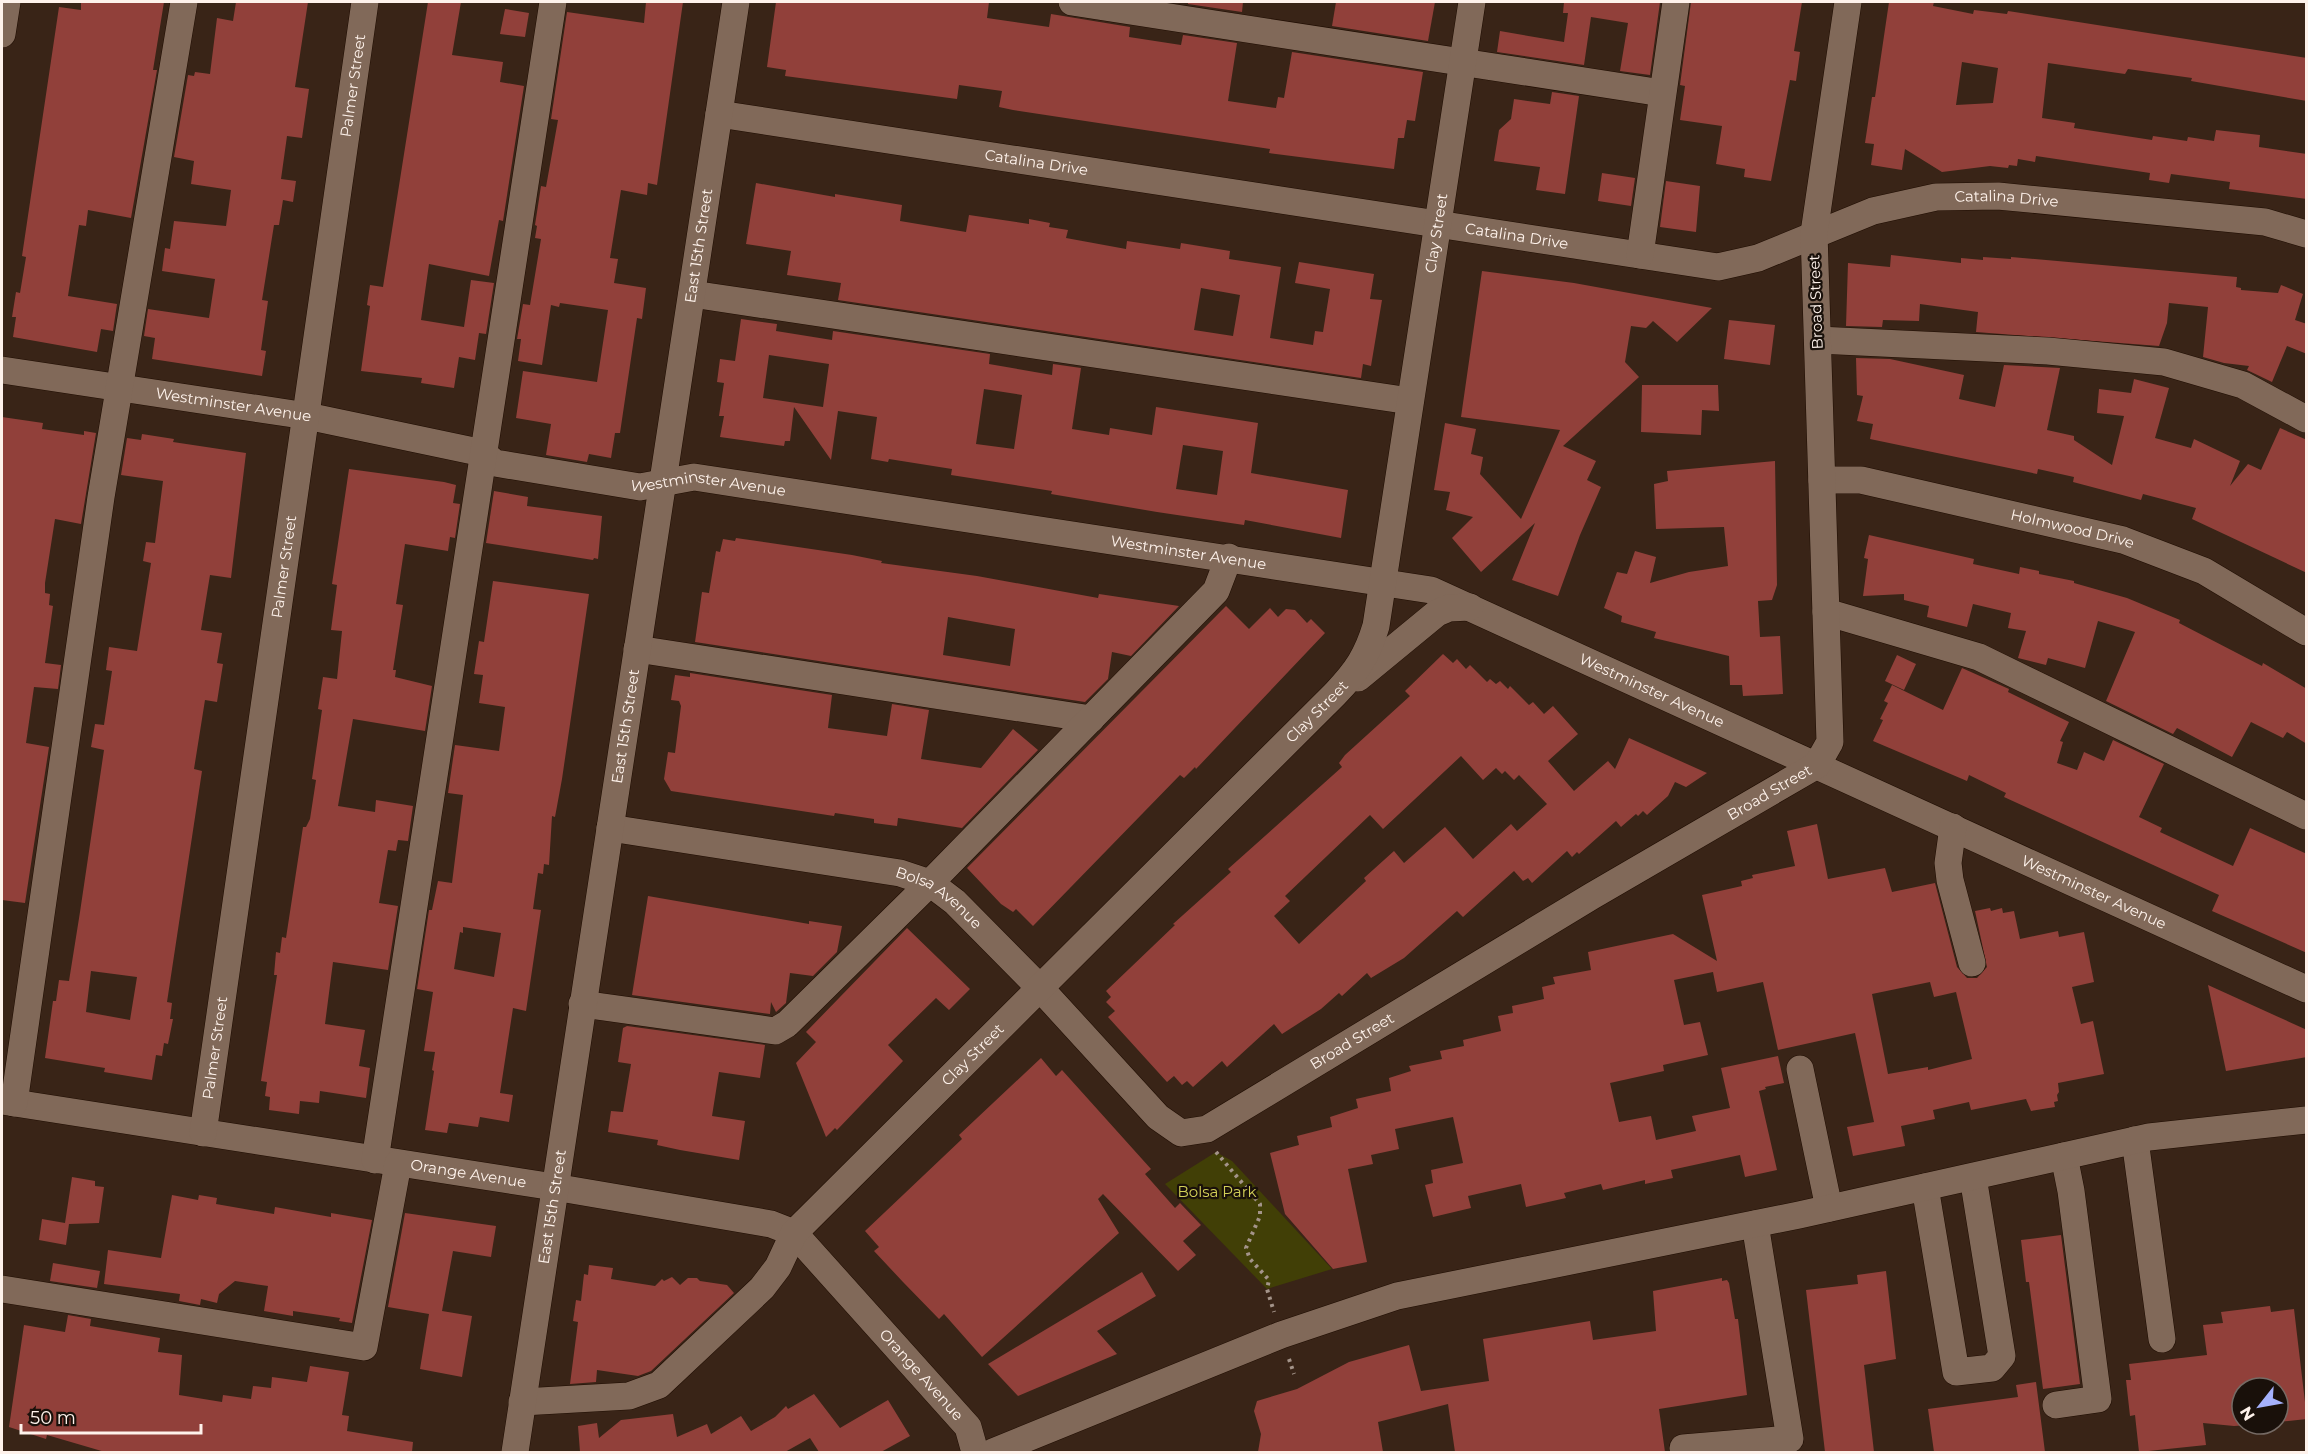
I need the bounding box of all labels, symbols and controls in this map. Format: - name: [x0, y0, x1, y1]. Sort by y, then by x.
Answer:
- street label: Palmer Street: [336, 33, 369, 138]
- street label: Catalina Drive: [983, 145, 1089, 179]
- street label: Catalina Drive: [1954, 186, 2059, 211]
- street label: East 15th Street: [680, 187, 716, 304]
- street label: Clay Street: [1420, 192, 1451, 274]
- street label: Catalina Drive: [1464, 218, 1570, 253]
- street label: Broad Street: [1804, 254, 1827, 350]
- street label: Westminster Avenue: [154, 383, 313, 426]
- street label: Westminster Avenue: [629, 466, 787, 500]
- street label: Holmwood Drive: [2009, 505, 2137, 553]
- street label: Palmer Street: [267, 514, 300, 619]
- street label: Westminster Avenue: [1109, 531, 1268, 574]
- street label: Westminster Avenue: [1576, 649, 1727, 731]
- street label: East 15th Street: [607, 668, 643, 785]
- street label: Clay Street: [1281, 676, 1352, 747]
- street label: Broad Street: [1724, 760, 1815, 824]
- street label: Westminster Avenue: [2019, 851, 2170, 933]
- street label: Bolsa Avenue: [893, 862, 986, 933]
- street label: Palmer Street: [198, 995, 231, 1101]
- street label: Broad Street: [1306, 1008, 1397, 1074]
- street label: Clay Street: [937, 1019, 1008, 1090]
- street label: East 15th Street: [534, 1148, 570, 1265]
- street label: Orange Avenue: [409, 1155, 528, 1192]
- park label: Bolsa Park: [1177, 1182, 1257, 1201]
- street label: Orange Avenue: [875, 1325, 968, 1424]
- north arrow: [2230, 1376, 2290, 1436]
- scale bar: [21, 1397, 201, 1435]
- text: N: [2236, 1403, 2259, 1424]
- text: 50 m: [30, 1407, 76, 1429]

